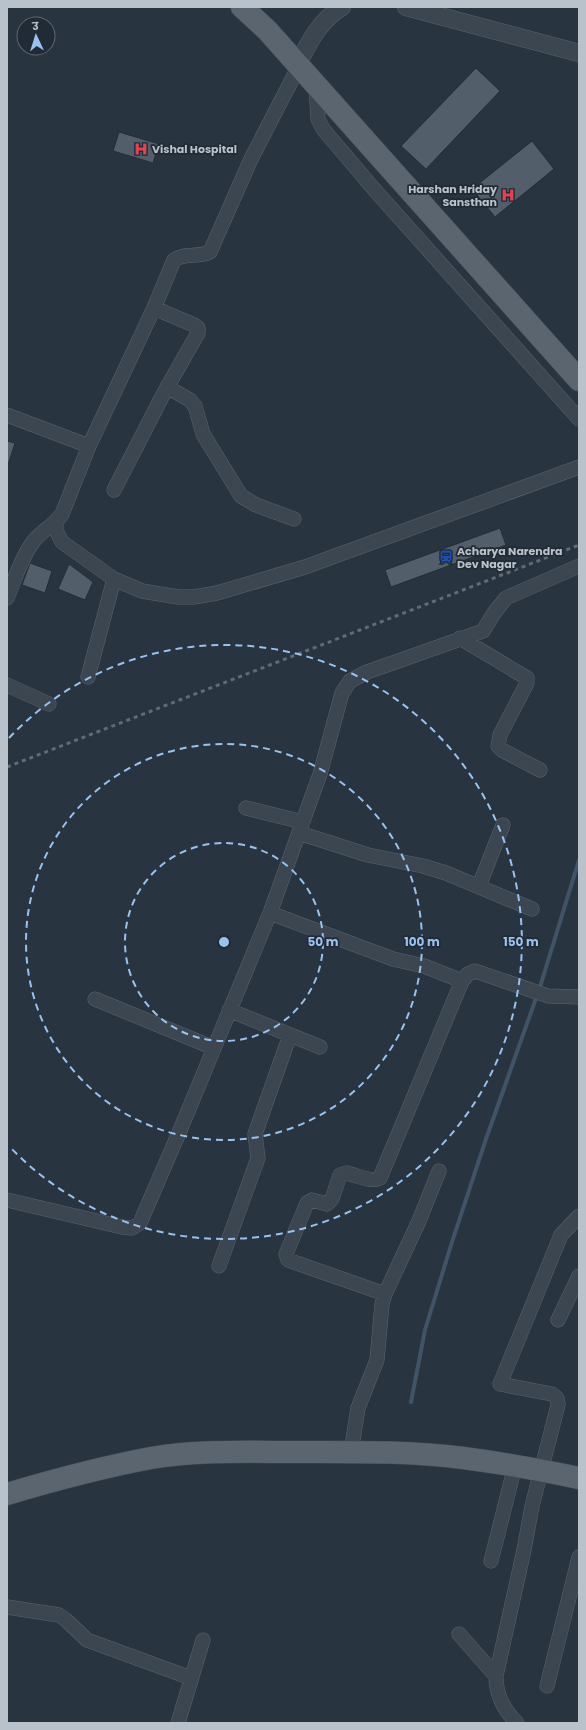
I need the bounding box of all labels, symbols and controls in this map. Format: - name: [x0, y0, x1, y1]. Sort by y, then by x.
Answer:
- north arrow: [16, 16, 56, 56]
- text: उ: [31, 18, 40, 34]
- hospital icon: Vishal Hospital: [133, 141, 149, 157]
- place label: Vishal Hospital: [152, 141, 237, 157]
- place label: Harshan Hriday Sansthan: [408, 181, 497, 210]
- hospital icon: Harshan Hriday Sansthan: [500, 187, 516, 203]
- place label: Acharya Narendra Dev Nagar: [457, 543, 562, 572]
- station icon: Acharya Narendra Dev Nagar: [438, 549, 454, 565]
- text: 50 m: [308, 933, 339, 950]
- text: 100 m: [404, 933, 440, 950]
- text: 150 m: [503, 933, 539, 950]
- centre of rings: [217, 935, 231, 949]

